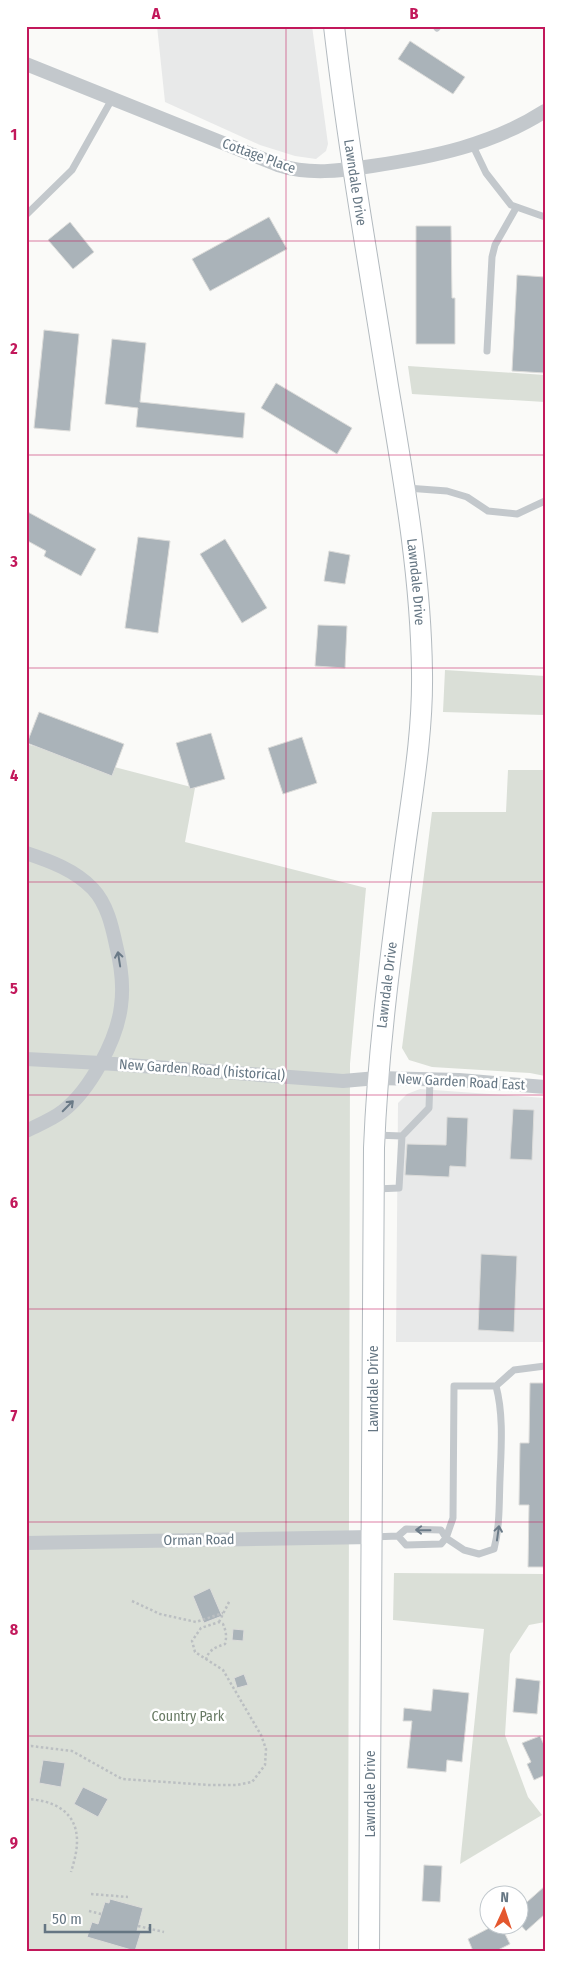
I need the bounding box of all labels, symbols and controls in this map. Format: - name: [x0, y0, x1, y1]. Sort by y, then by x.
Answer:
- text: A: [151, 4, 161, 23]
- text: B: [410, 4, 419, 23]
- text: 1: [11, 125, 17, 144]
- street label: Cottage Place: [220, 135, 298, 177]
- street label: Lawndale Drive: [341, 138, 371, 227]
- text: 2: [9, 339, 18, 358]
- street label: Lawndale Drive: [403, 537, 429, 626]
- text: 3: [9, 552, 18, 571]
- text: 4: [10, 766, 18, 785]
- street label: Lawndale Drive: [373, 941, 401, 1029]
- one-way arrow: [114, 951, 124, 967]
- text: 5: [10, 979, 18, 998]
- street label: New Garden Road (historical): [119, 1056, 285, 1084]
- street label: New Garden Road East: [396, 1070, 526, 1094]
- one-way arrow: [62, 1100, 74, 1112]
- text: 6: [10, 1193, 18, 1212]
- street label: Lawndale Drive: [365, 1345, 382, 1433]
- text: 7: [11, 1406, 18, 1425]
- one-way arrow: [415, 1525, 431, 1534]
- one-way arrow: [493, 1525, 503, 1541]
- street label: Orman Road: [163, 1531, 235, 1549]
- text: 8: [10, 1620, 19, 1639]
- park label: Country Park: [152, 1708, 225, 1725]
- street label: Lawndale Drive: [362, 1750, 379, 1838]
- text: 9: [10, 1833, 18, 1852]
- north arrow: [478, 1884, 528, 1934]
- text: N: [500, 1889, 509, 1906]
- scale bar: [45, 1902, 150, 1934]
- text: 50 m: [52, 1910, 82, 1928]

